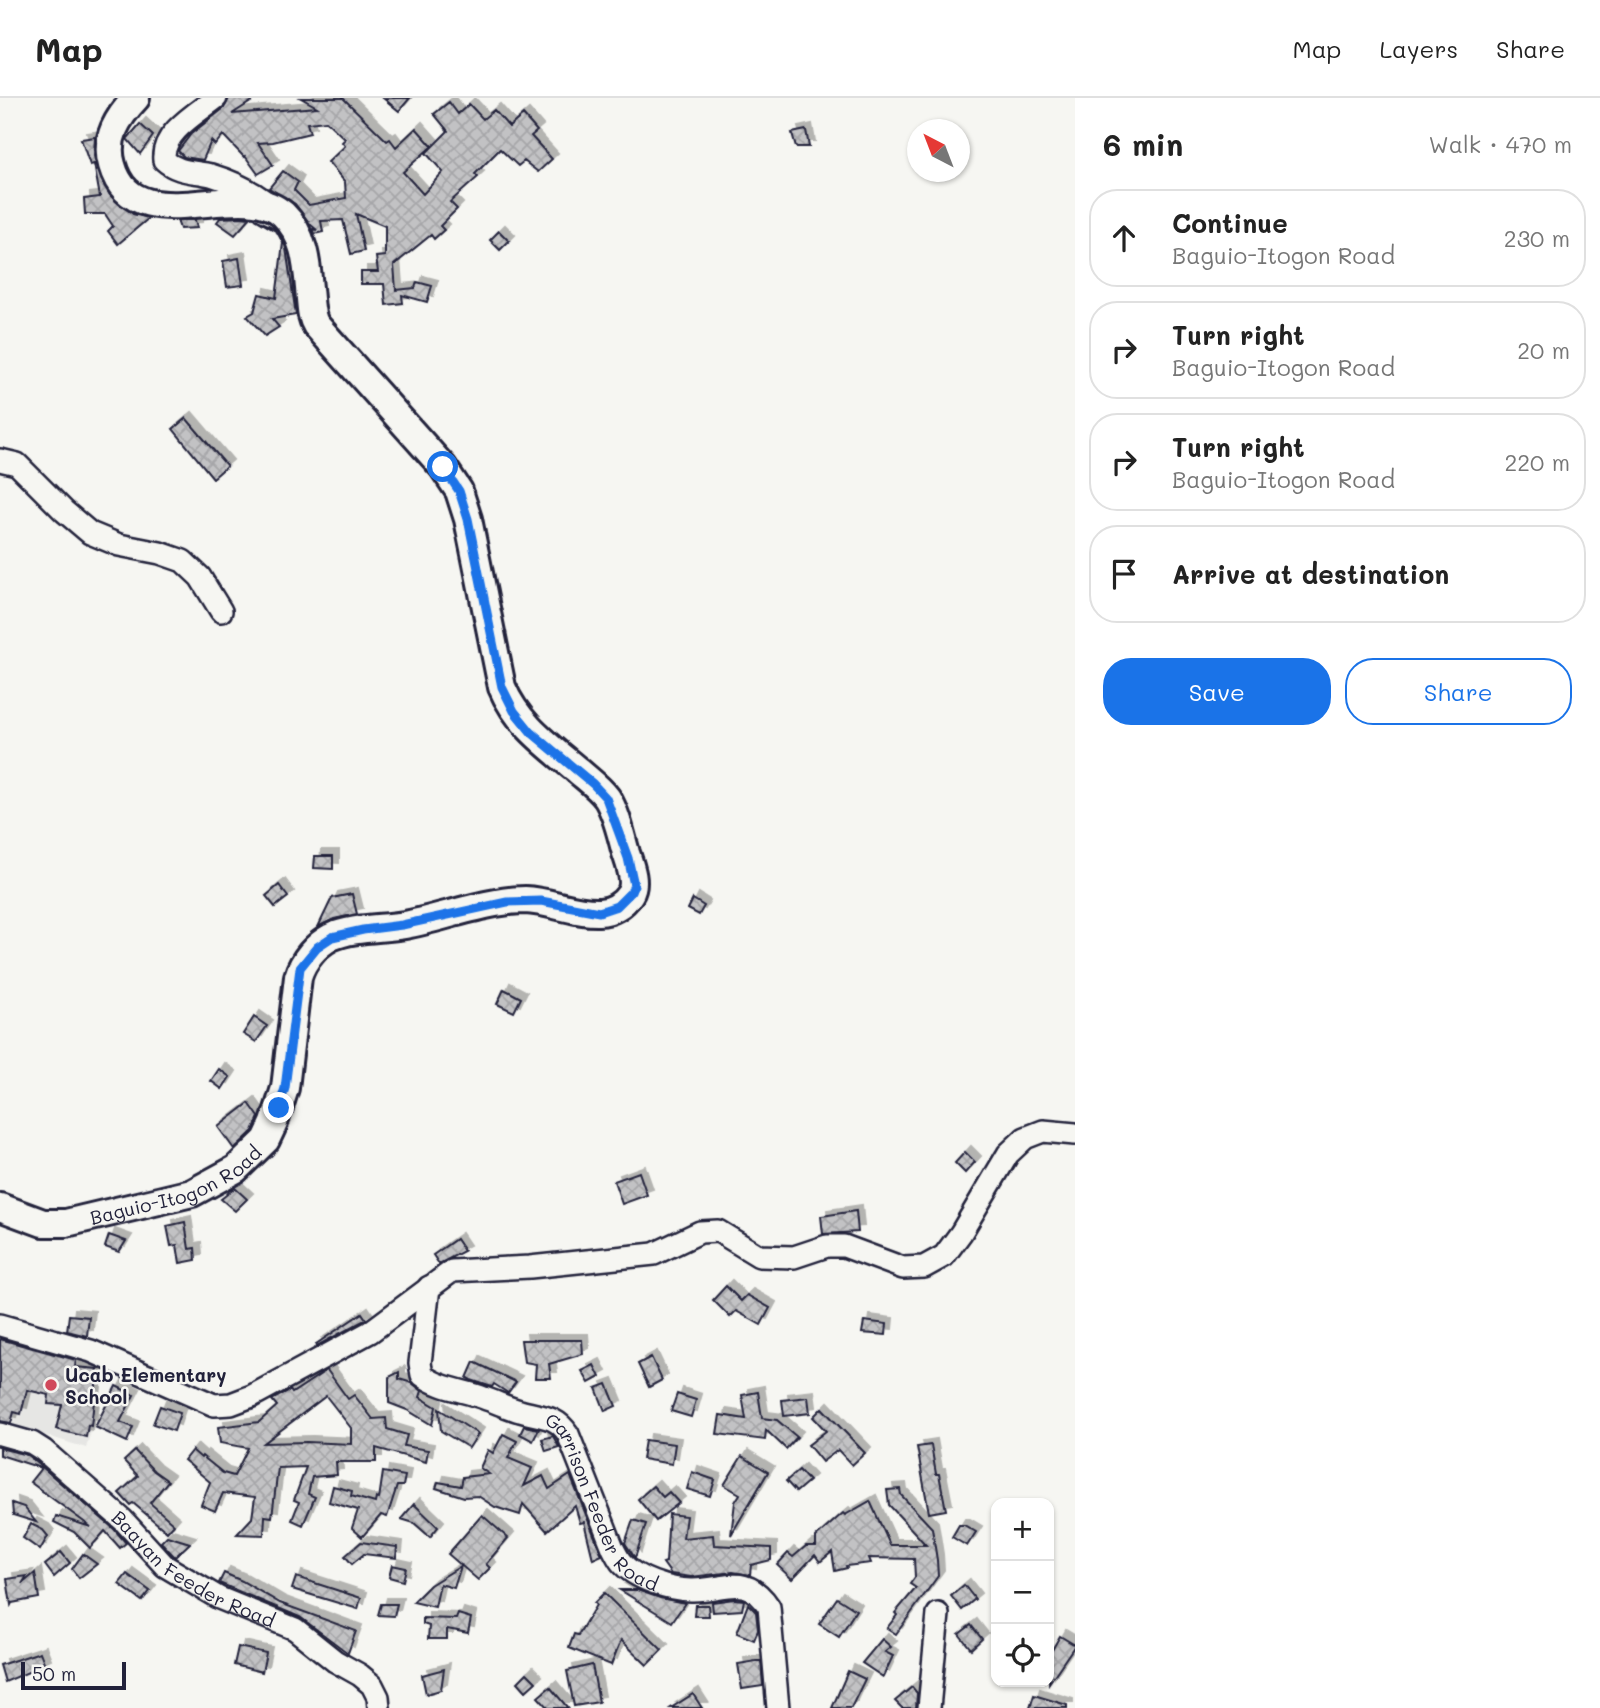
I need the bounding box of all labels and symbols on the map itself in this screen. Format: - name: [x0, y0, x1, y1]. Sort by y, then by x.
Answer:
- north arrow: [907, 119, 970, 182]
- route start: [427, 451, 458, 482]
- route end: [263, 1092, 294, 1123]
- street label: Baguio-Itogon Road: [87, 1139, 266, 1229]
- place label: Ucab Elementary School: [65, 1362, 227, 1409]
- marker: Ucab Elementary School: [43, 1377, 59, 1393]
- street label: Garrison Feeder Road: [542, 1406, 662, 1596]
- street label: Baayan Feeder Road: [107, 1504, 279, 1632]
- scale bar: [21, 1659, 126, 1691]

